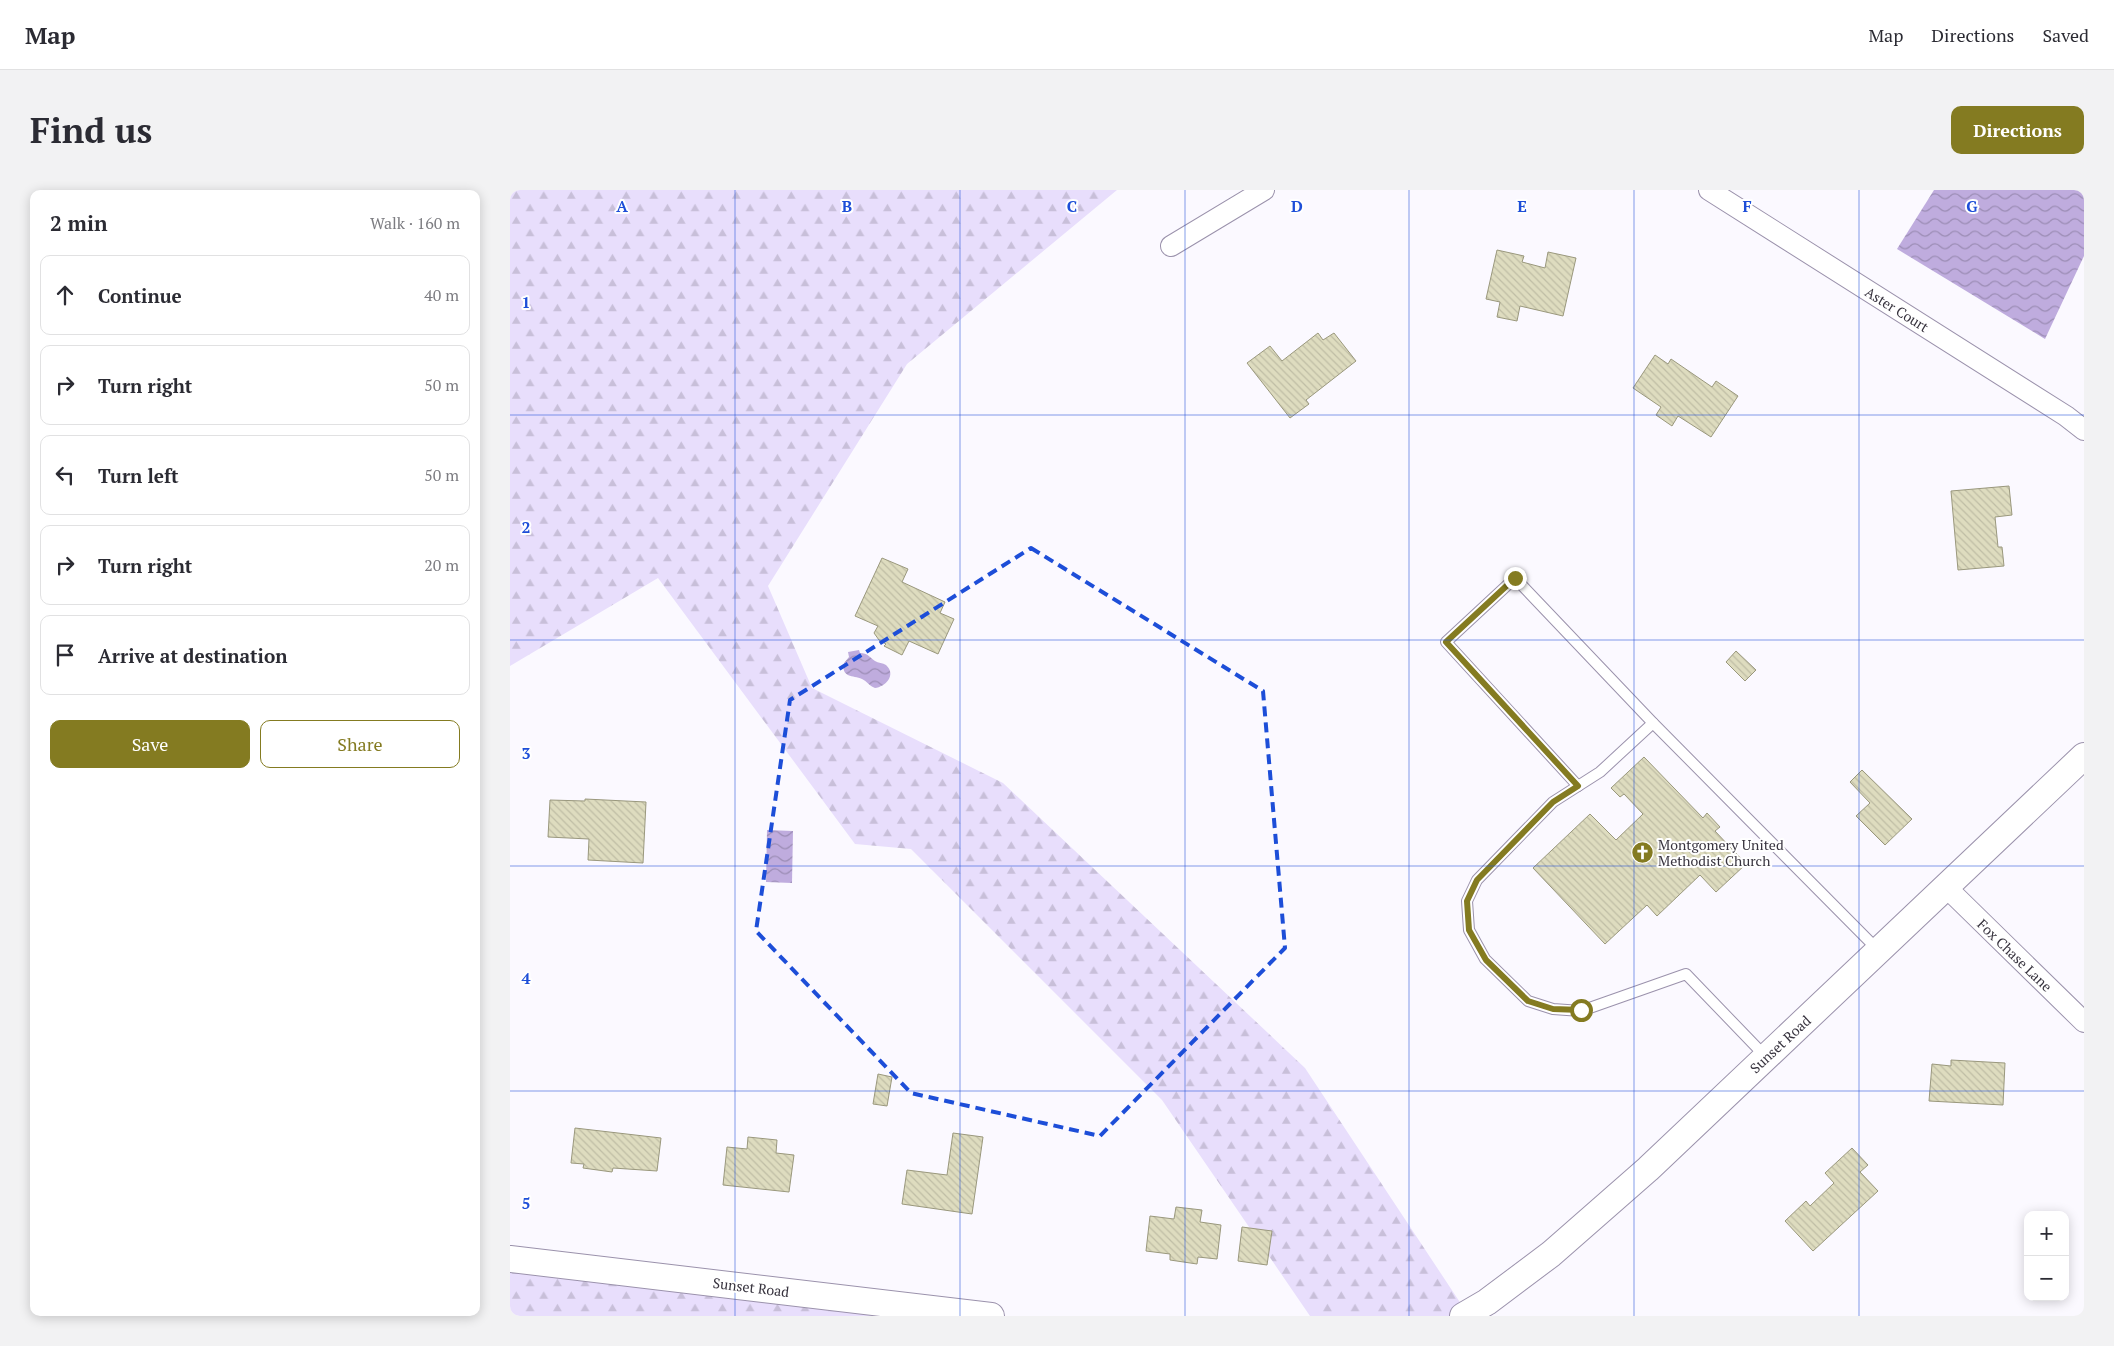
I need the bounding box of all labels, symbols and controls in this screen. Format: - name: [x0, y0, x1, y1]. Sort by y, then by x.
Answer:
- text: Map: [25, 19, 75, 51]
- text: Map: [1868, 23, 1903, 47]
- text: Directions: [1931, 23, 2014, 47]
- text: Saved: [2042, 23, 2089, 47]
- button: Directions: [1951, 106, 2084, 154]
- text: Find us: [30, 107, 152, 153]
- text: A: [616, 195, 628, 217]
- text: B: [842, 195, 852, 217]
- text: C: [1067, 195, 1077, 217]
- text: D: [1291, 195, 1303, 217]
- text: E: [1517, 195, 1527, 217]
- text: F: [1742, 195, 1752, 217]
- text: G: [1966, 195, 1978, 217]
- text: 2 min: [50, 209, 107, 237]
- text: Walk · 160 m: [370, 212, 460, 234]
- icon: ahead: [51, 281, 79, 309]
- street label: Aster Court: [1862, 282, 1933, 336]
- text: Continue: [98, 283, 182, 308]
- text: 40 m: [424, 284, 459, 306]
- text: 1: [521, 291, 531, 313]
- icon: right: [51, 371, 79, 399]
- text: Turn right: [98, 373, 192, 398]
- text: 50 m: [424, 374, 459, 396]
- icon: left: [51, 461, 79, 489]
- text: Turn left: [98, 463, 179, 488]
- text: 50 m: [424, 464, 459, 486]
- text: 2: [521, 516, 531, 538]
- icon: right: [51, 551, 79, 579]
- text: Turn right: [98, 553, 192, 578]
- text: 20 m: [424, 554, 459, 576]
- route end: [1504, 567, 1527, 590]
- icon: arrive: [51, 641, 79, 669]
- text: Arrive at destination: [98, 643, 287, 668]
- button: Save: [50, 720, 250, 768]
- button: Share: [260, 720, 460, 768]
- text: 3: [521, 742, 531, 764]
- place label: Montgomery United Methodist Church: [1658, 835, 1784, 870]
- church icon: Montgomery United Methodist Church: [1630, 840, 1654, 864]
- street label: Fox Chase Lane: [1974, 915, 2056, 995]
- text: 4: [521, 967, 531, 989]
- route start: [1570, 999, 1593, 1022]
- street label: Sunset Road: [1745, 1011, 1815, 1077]
- text: 5: [521, 1192, 531, 1214]
- map controls: [2024, 1211, 2069, 1301]
- button: +: [2024, 1211, 2069, 1256]
- button: −: [2024, 1256, 2069, 1301]
- street label: Sunset Road: [712, 1273, 790, 1301]

